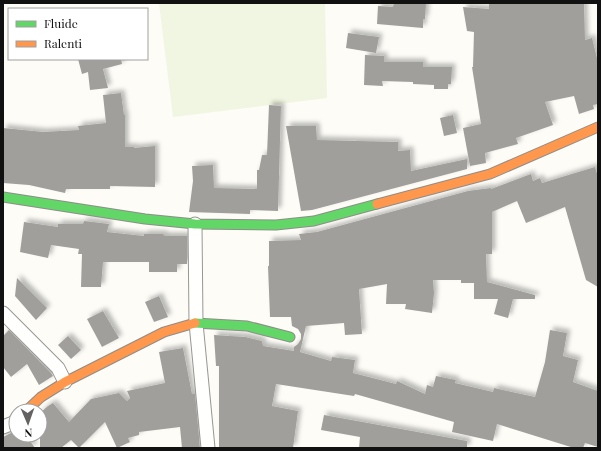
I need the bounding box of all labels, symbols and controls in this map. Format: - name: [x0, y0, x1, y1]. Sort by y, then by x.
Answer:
- legend: [8, 8, 148, 60]
- text: Fluide: [44, 15, 78, 31]
- text: Ralenti: [44, 35, 83, 51]
- north arrow: [8, 403, 48, 443]
- text: N: [24, 426, 33, 441]

